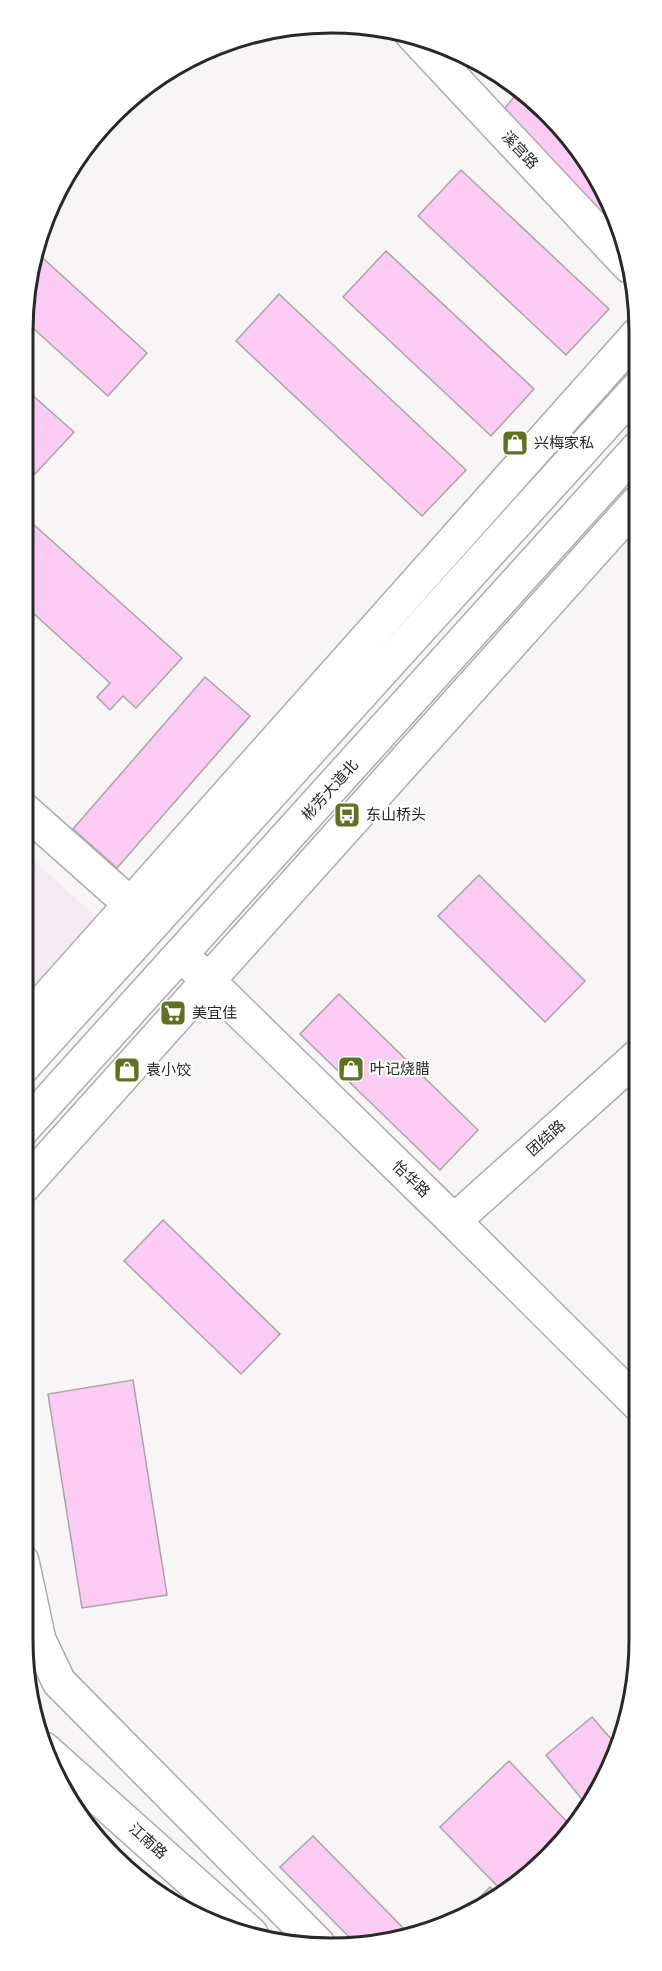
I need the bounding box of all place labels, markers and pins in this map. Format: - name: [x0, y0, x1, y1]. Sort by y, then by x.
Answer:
- shop icon: 兴梅家私: [500, 428, 530, 458]
- place label: 兴梅家私: [534, 433, 594, 451]
- bus stop icon: 东山桥头: [332, 800, 362, 830]
- place label: 东山桥头: [366, 805, 426, 823]
- supermarket icon: 美宜佳: [158, 998, 188, 1028]
- place label: 美宜佳: [192, 1003, 237, 1021]
- shop icon: 叶记烧腊: [336, 1054, 366, 1084]
- shop icon: 袁小饺: [112, 1055, 142, 1085]
- place label: 叶记烧腊: [370, 1059, 430, 1077]
- place label: 袁小饺: [146, 1060, 191, 1078]

